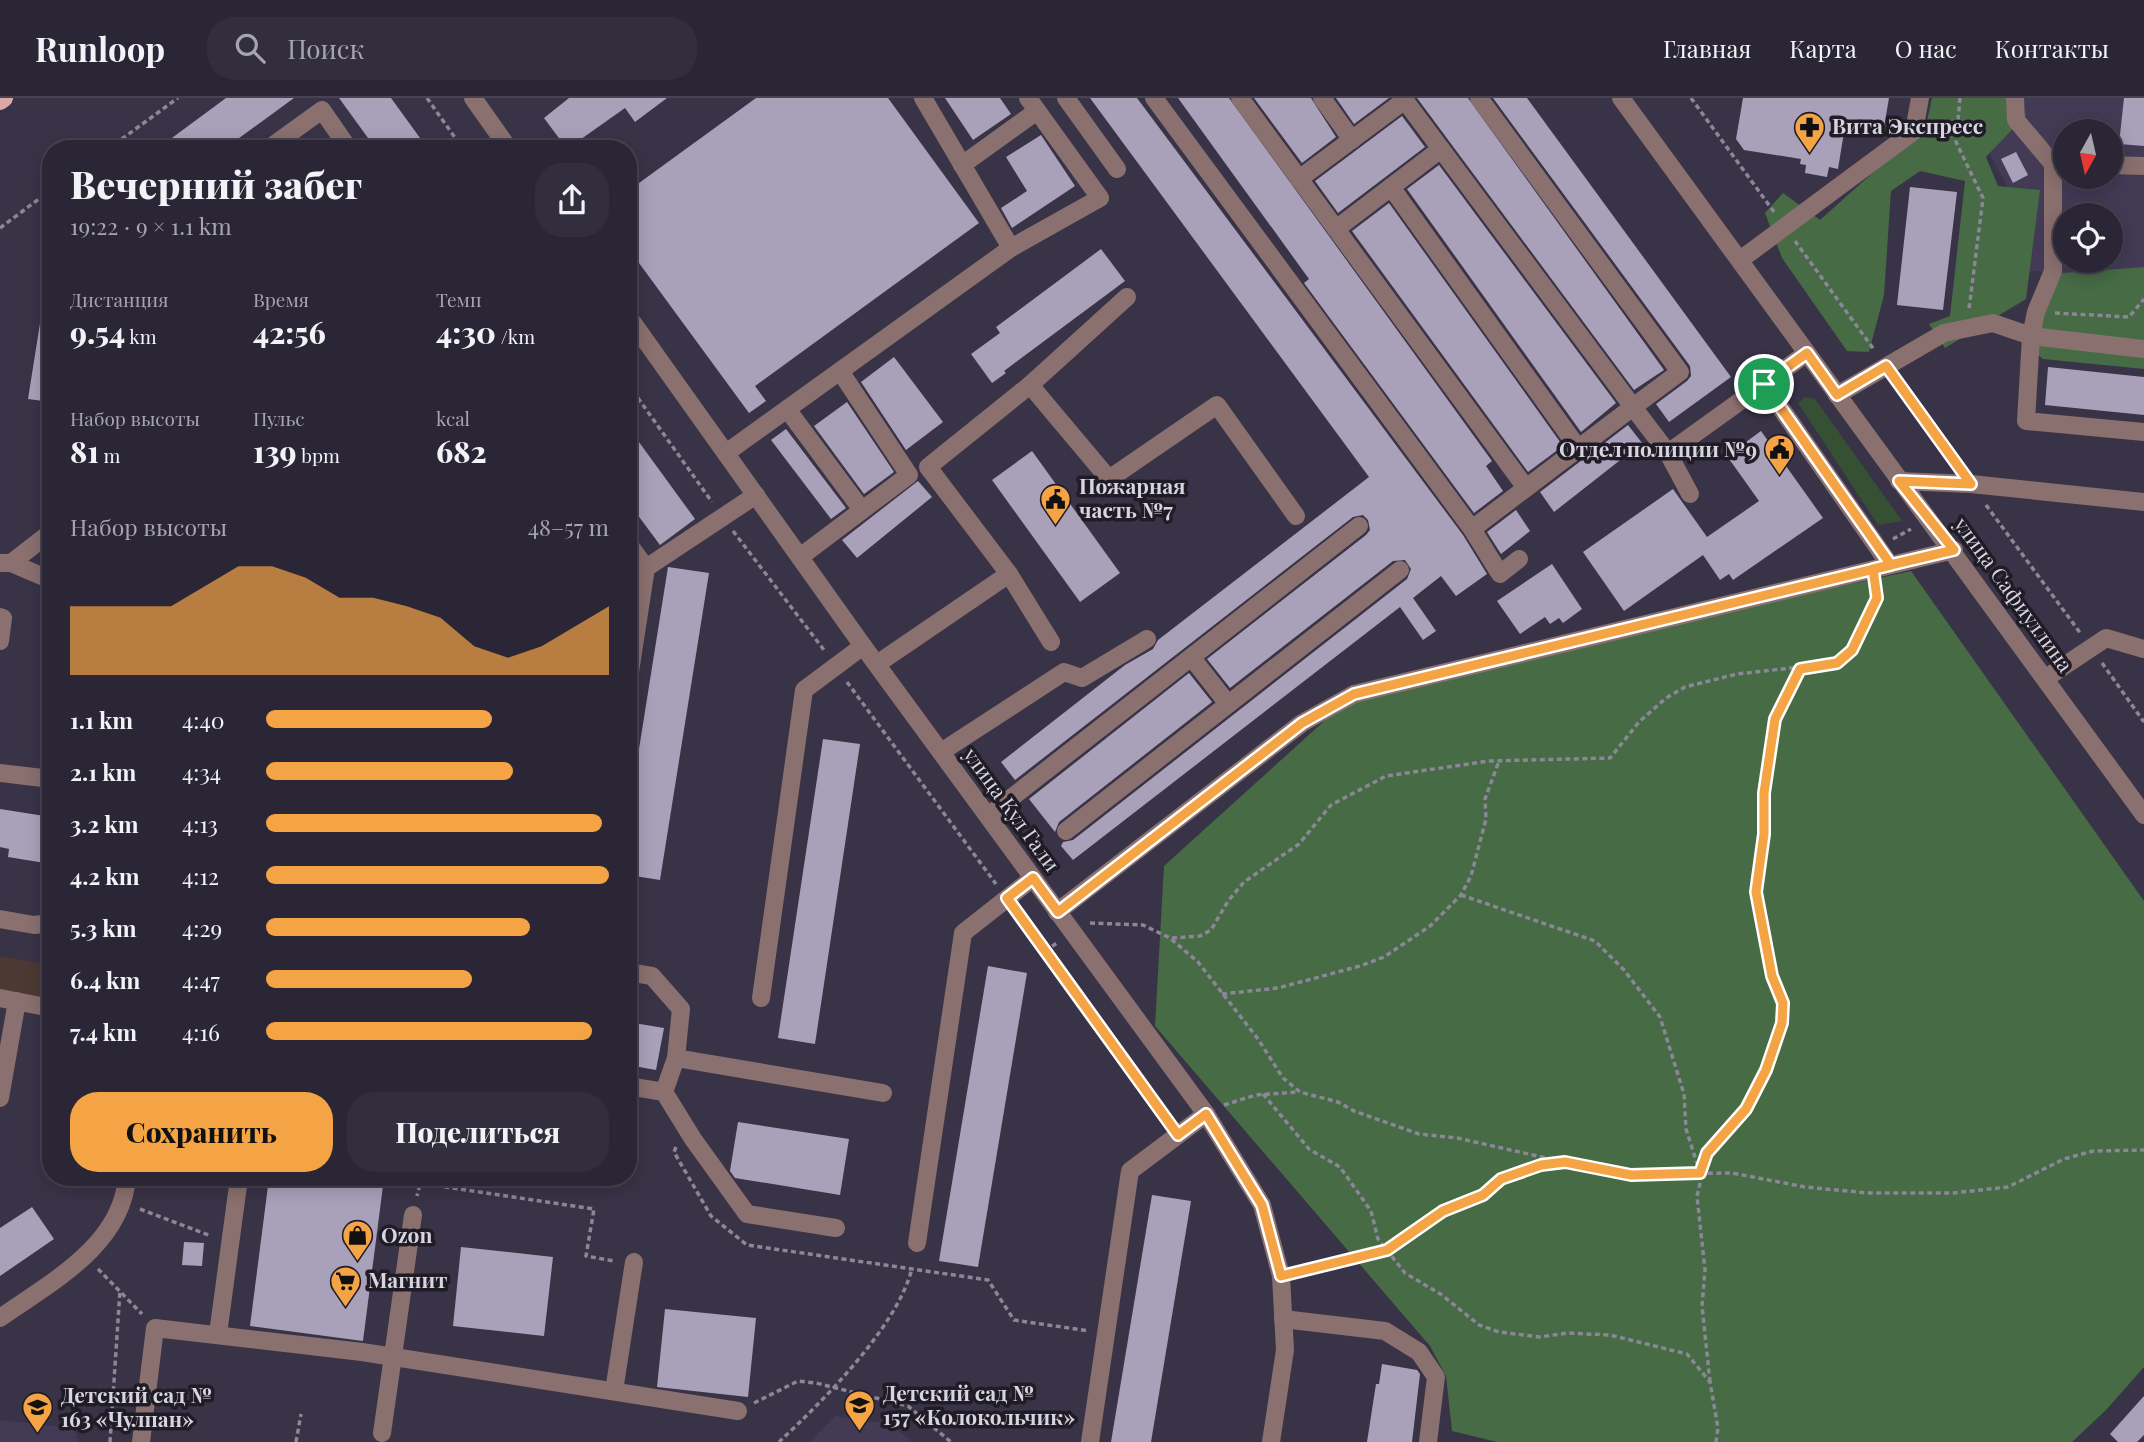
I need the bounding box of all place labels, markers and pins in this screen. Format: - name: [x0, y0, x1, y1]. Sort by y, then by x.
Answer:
- pharmacy icon: Вита Экспресс: [1792, 110, 1826, 154]
- place label: Вита Экспресс: [1832, 111, 1983, 139]
- pin: [1734, 354, 1794, 414]
- public building icon: Отдел полиции №9: [1763, 433, 1797, 477]
- place label: Отдел полиции №9: [1559, 434, 1757, 462]
- place label: Пожарная часть №7: [1079, 471, 1185, 523]
- public building icon: Пожарная часть №7: [1039, 482, 1073, 526]
- shop icon: Ozon: [341, 1219, 375, 1263]
- place label: Ozon: [381, 1220, 432, 1248]
- supermarket icon: Магнит: [328, 1264, 362, 1308]
- place label: Магнит: [368, 1265, 447, 1293]
- place label: Детский сад № 157 «Колокольчик»: [883, 1378, 1075, 1430]
- place label: Детский сад № 163 «Чулпан»: [61, 1380, 212, 1432]
- school or university icon: Детский сад № 157 «Колокольчик»: [843, 1389, 877, 1433]
- school or university icon: Детский сад № 163 «Чулпан»: [21, 1391, 55, 1435]

